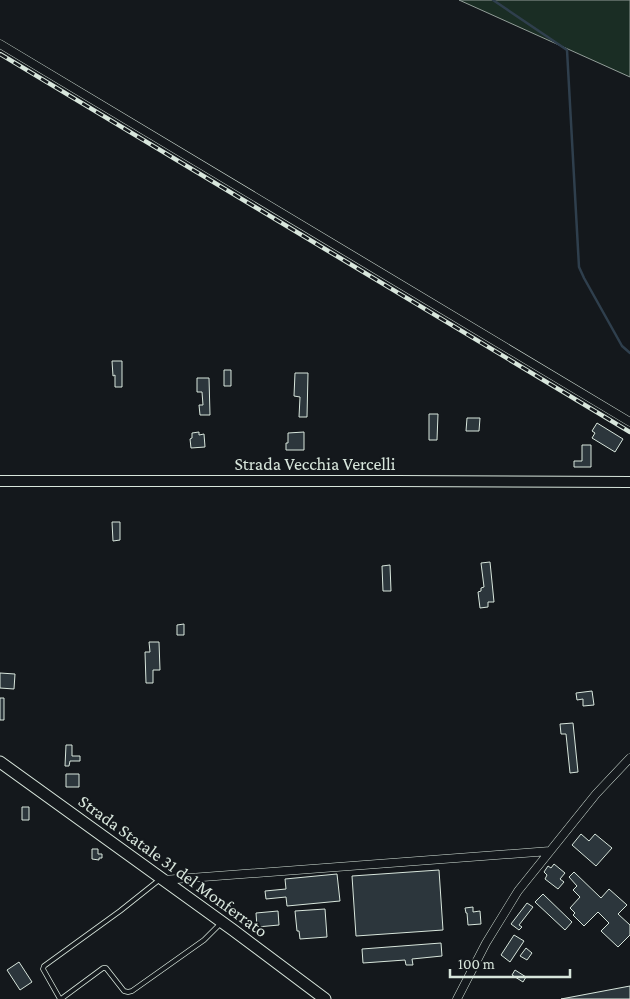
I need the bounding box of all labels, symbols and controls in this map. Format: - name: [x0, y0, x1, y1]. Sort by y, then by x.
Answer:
- street label: Strada Vecchia Vercelli: [234, 454, 396, 474]
- street label: Strada Statale 31 del Monferrato: [75, 791, 271, 941]
- scale bar: [450, 946, 570, 978]
- text: 100 m: [458, 956, 495, 972]

